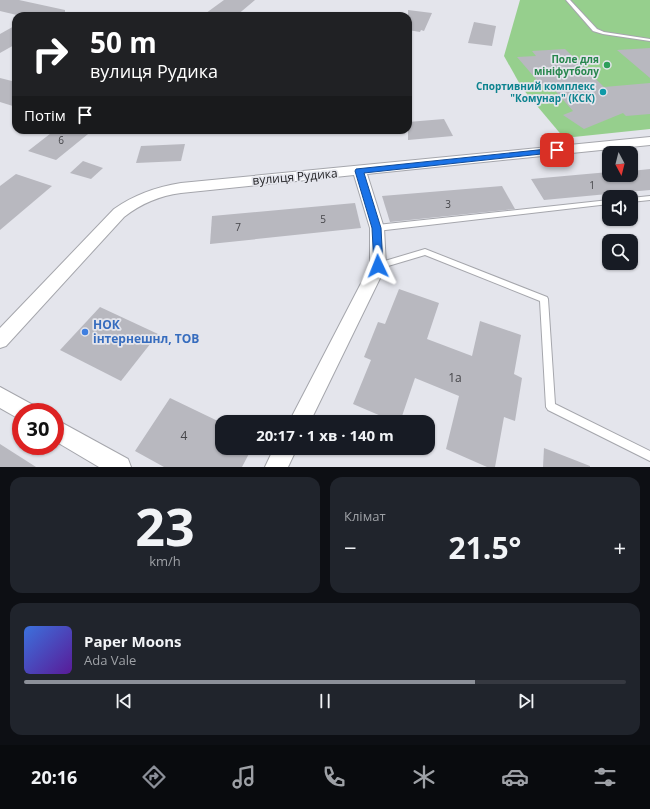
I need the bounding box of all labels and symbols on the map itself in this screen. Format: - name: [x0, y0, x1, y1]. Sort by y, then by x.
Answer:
- place label: Поле для мініфутболу: [534, 52, 599, 78]
- marker: Поле для мініфутболу: [602, 60, 612, 70]
- place label: Спортивний комплекс "Комунар" (КСК): [476, 79, 595, 105]
- marker: Спортивний комплекс "Комунар" (КСК): [598, 87, 608, 97]
- house number: 6: [58, 133, 64, 147]
- pin: [540, 133, 574, 167]
- north arrow: [602, 146, 638, 182]
- street label: вулиця Рудика: [252, 164, 338, 189]
- house number: 1: [589, 178, 595, 192]
- house number: 3: [445, 197, 451, 211]
- house number: 5: [320, 212, 326, 226]
- house number: 7: [235, 220, 241, 234]
- position arrow: [357, 245, 399, 287]
- place label: НОК інтернешнл, ТОВ: [93, 316, 199, 347]
- marker: НОК інтернешнл, ТОВ: [80, 327, 90, 337]
- house number: 1а: [448, 369, 462, 386]
- speed limit sign: 30: [12, 403, 64, 455]
- house number: 4: [181, 427, 188, 444]

